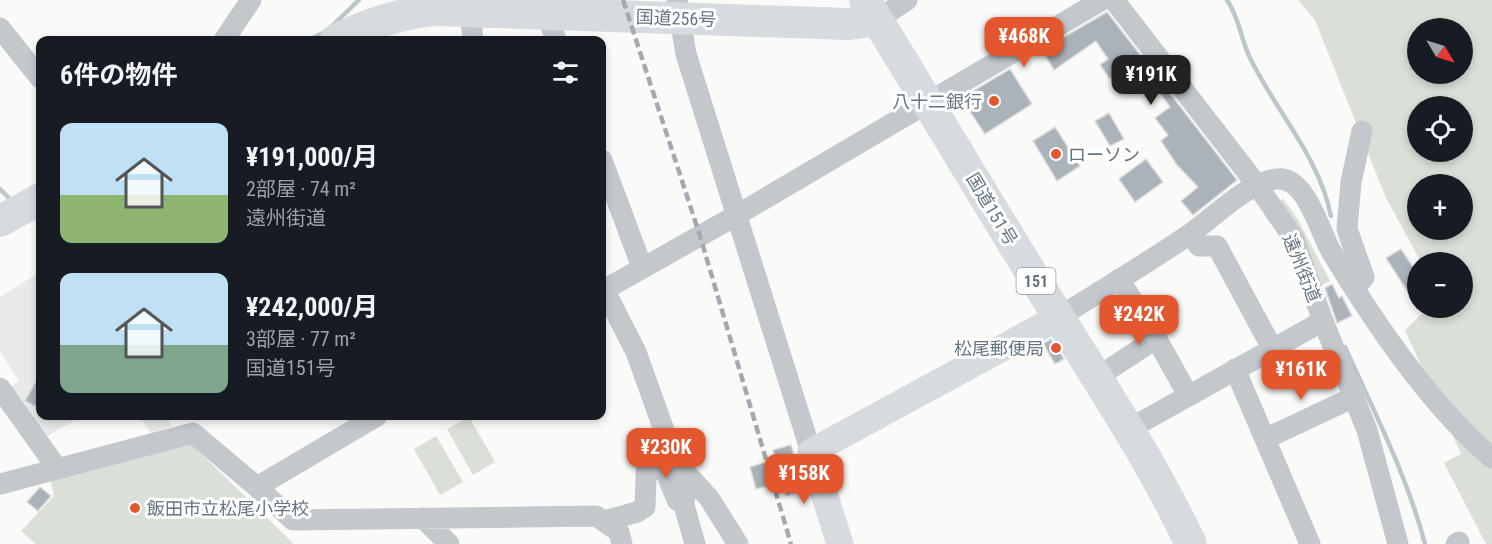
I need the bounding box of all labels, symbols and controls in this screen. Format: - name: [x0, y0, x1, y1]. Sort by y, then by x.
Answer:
- street label: 国道256号: [635, 6, 717, 30]
- pin: ¥468K: [982, 17, 1066, 68]
- north arrow: [1407, 18, 1473, 84]
- map controls: [1407, 18, 1473, 318]
- text: ¥468K: [999, 24, 1049, 48]
- pin: ¥191K: [1109, 55, 1193, 106]
- icon: filters: [549, 56, 582, 89]
- text: 6件の物件: [60, 60, 177, 90]
- text: ¥191K: [1126, 62, 1176, 86]
- place label: 八十二銀行: [892, 91, 982, 112]
- marker: 八十二銀行: [987, 94, 1001, 108]
- button: locate: [1407, 96, 1473, 162]
- text: ¥191,000/月: [246, 142, 378, 172]
- place label: ローソン: [1068, 144, 1140, 165]
- icon: home: [108, 147, 180, 219]
- marker: ローソン: [1049, 147, 1063, 161]
- street label: 国道151号: [962, 169, 1022, 249]
- button: +: [1407, 174, 1473, 240]
- text: 2部屋 · 74 m²: [246, 177, 356, 201]
- text: 遠州街道: [246, 206, 326, 230]
- street label: 遠州街道: [1279, 231, 1325, 305]
- button: −: [1407, 252, 1473, 318]
- road number: 151: [1016, 268, 1056, 294]
- text: ¥242,000/月: [246, 292, 378, 322]
- pin: ¥242K: [1097, 295, 1181, 346]
- icon: home: [108, 297, 180, 369]
- text: ¥242K: [1114, 302, 1164, 326]
- text: 3部屋 · 77 m²: [246, 327, 356, 351]
- place label: 松尾郵便局: [954, 338, 1044, 359]
- marker: 松尾郵便局: [1049, 341, 1063, 355]
- pin: ¥161K: [1259, 350, 1343, 401]
- text: 国道151号: [246, 356, 336, 380]
- text: ¥161K: [1276, 357, 1326, 381]
- pin: ¥230K: [624, 428, 708, 479]
- text: ¥230K: [641, 435, 691, 459]
- pin: ¥158K: [762, 454, 846, 505]
- text: ¥158K: [779, 461, 829, 485]
- place label: 飯田市立松尾小学校: [147, 498, 309, 519]
- marker: 飯田市立松尾小学校: [128, 501, 142, 515]

